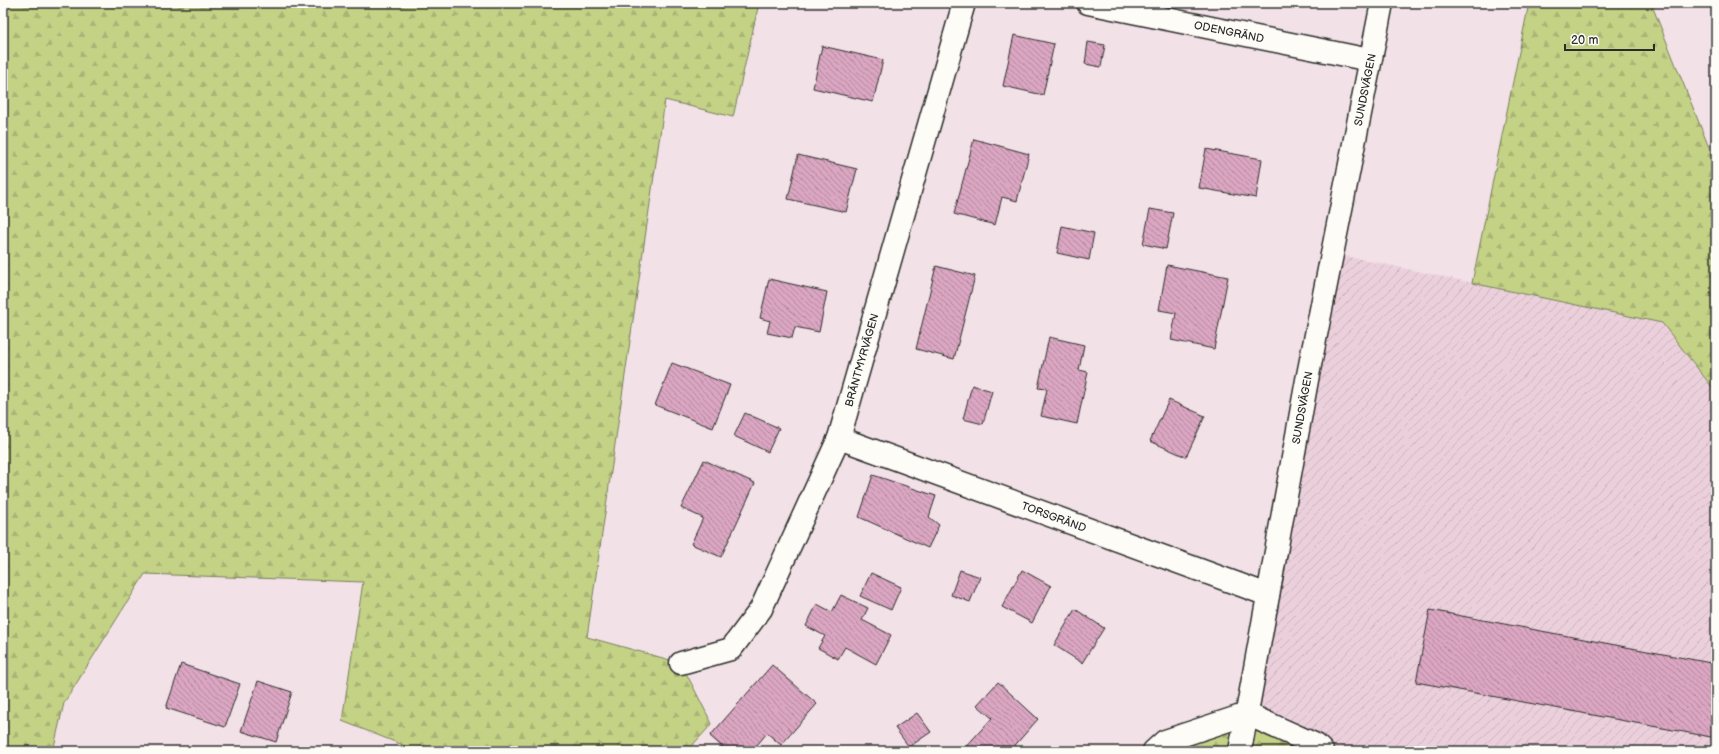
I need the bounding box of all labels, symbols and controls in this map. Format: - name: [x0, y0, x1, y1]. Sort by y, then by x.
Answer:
- street label: ODENGRÄND: [1193, 18, 1265, 45]
- scale bar: [1565, 26, 1654, 52]
- text: 20 m: [1571, 33, 1598, 48]
- street label: SUNDSVÄGEN: [1351, 52, 1378, 127]
- street label: BRÄNTMYRVÄGEN: [842, 312, 881, 408]
- street label: SUNDSVÄGEN: [1289, 370, 1315, 445]
- street label: TORSGRÄND: [1020, 499, 1088, 534]

